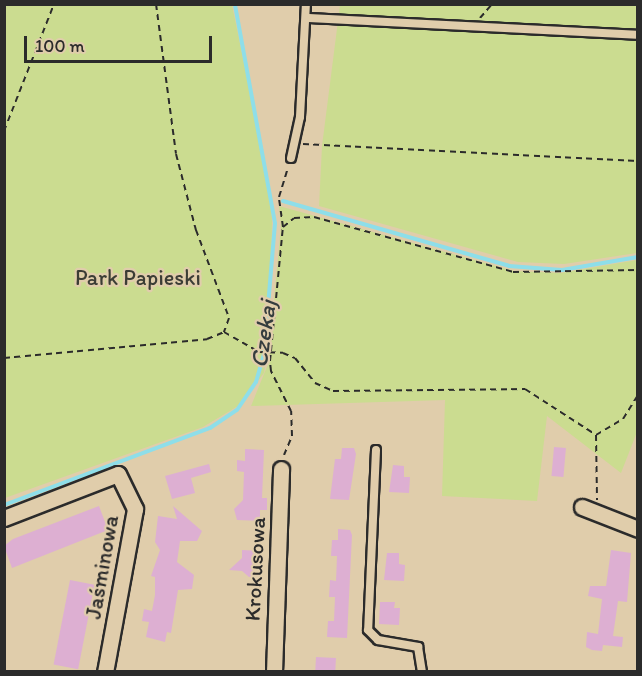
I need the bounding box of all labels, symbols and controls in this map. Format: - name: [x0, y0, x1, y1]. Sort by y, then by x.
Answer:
- scale bar: [27, 24, 214, 62]
- text: 100 m: [35, 35, 85, 57]
- park label: Park Papieski: [75, 265, 201, 291]
- water label: Czekaj: [244, 298, 282, 370]
- street label: Jaśminowa: [80, 513, 124, 621]
- street label: Krokusowa: [239, 516, 271, 622]

